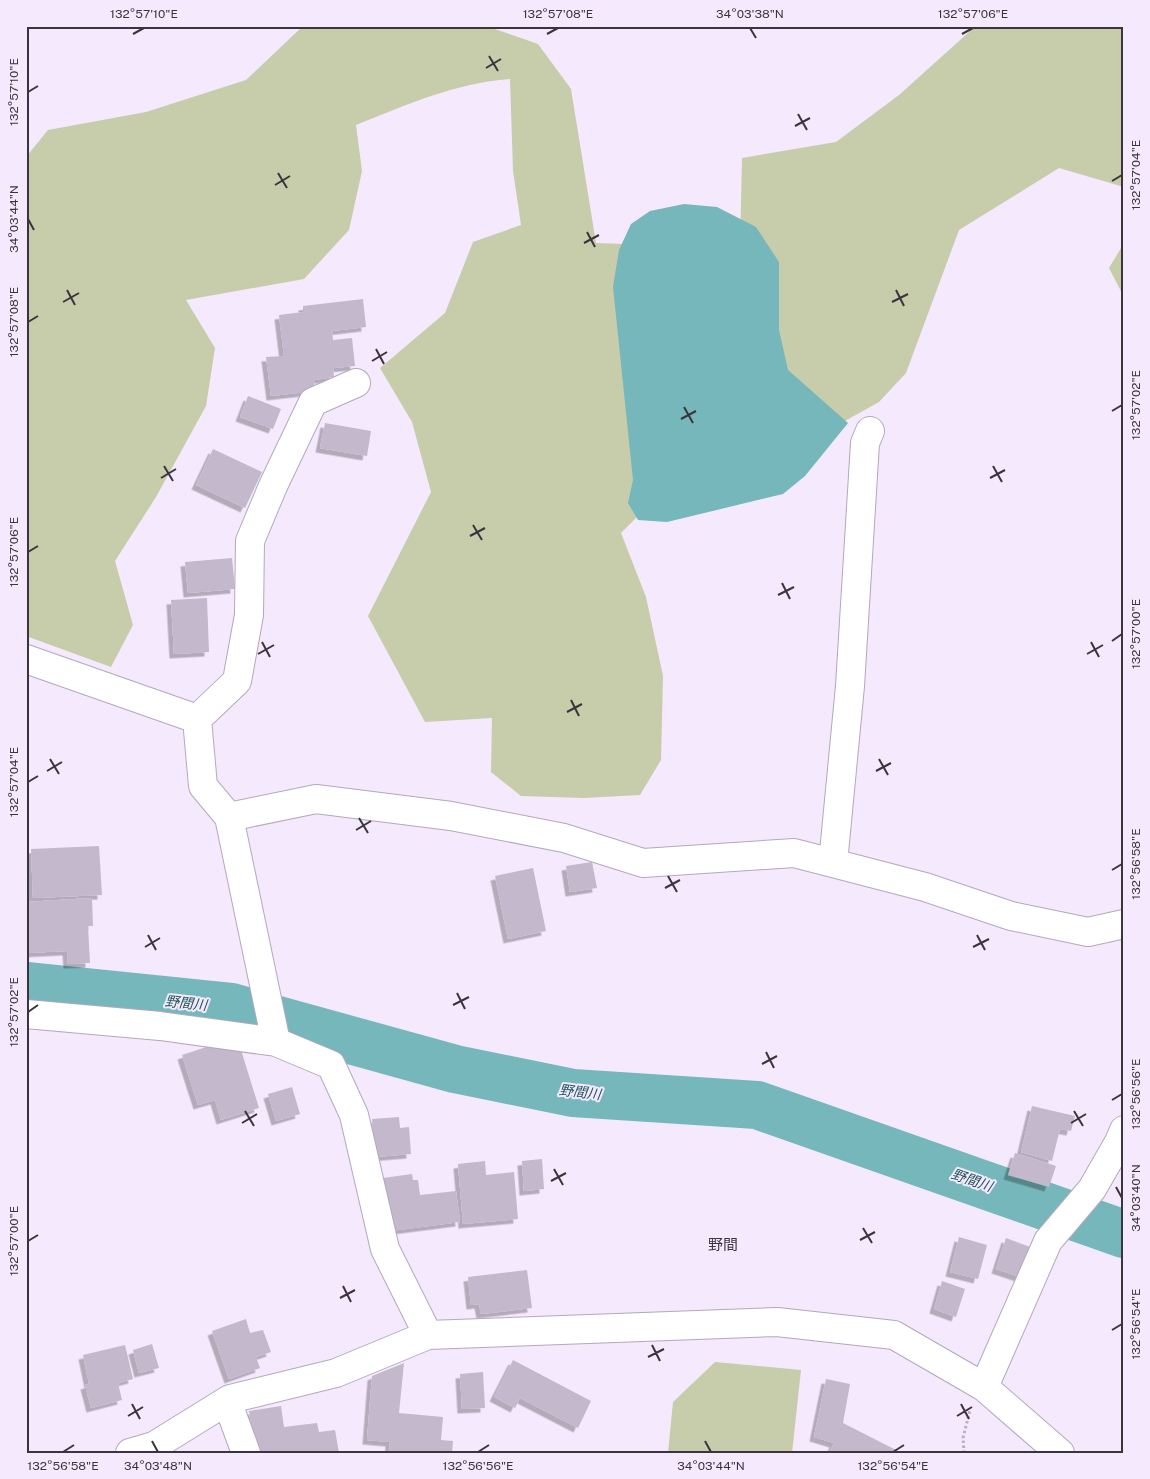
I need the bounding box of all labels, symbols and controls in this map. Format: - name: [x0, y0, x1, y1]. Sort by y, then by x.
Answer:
- text: 132°57'10"E: [110, 7, 178, 21]
- text: 132°57'08"E: [523, 7, 593, 21]
- text: 34°03'38"N: [716, 7, 784, 21]
- text: 132°57'06"E: [938, 7, 1008, 21]
- text: 132°57'10"E: [7, 58, 21, 126]
- text: 132°57'04"E: [1129, 140, 1143, 210]
- text: 34°03'44"N: [7, 185, 21, 253]
- text: 132°57'08"E: [7, 287, 21, 357]
- text: 132°57'02"E: [1129, 370, 1143, 440]
- text: 132°57'06"E: [7, 517, 21, 587]
- text: 132°57'00"E: [1129, 599, 1143, 669]
- text: 132°57'04"E: [7, 747, 21, 817]
- text: 132°56'58"E: [1129, 828, 1143, 900]
- text: 132°57'02"E: [7, 977, 21, 1047]
- water label: 野間川: [164, 993, 210, 1013]
- text: 132°56'56"E: [1129, 1059, 1143, 1130]
- water label: 野間川: [558, 1082, 604, 1103]
- text: 34°03'40"N: [1129, 1164, 1143, 1232]
- water label: 野間川: [950, 1166, 996, 1195]
- text: 132°57'00"E: [7, 1206, 21, 1276]
- district label: 野間: [708, 1236, 738, 1253]
- text: 132°56'54"E: [1129, 1288, 1143, 1360]
- text: 132°56'58"E: [27, 1459, 99, 1473]
- text: 34°03'48"N: [124, 1459, 192, 1473]
- text: 132°56'56"E: [443, 1459, 514, 1473]
- text: 34°03'44"N: [677, 1459, 745, 1473]
- text: 132°56'54"E: [857, 1459, 929, 1473]

